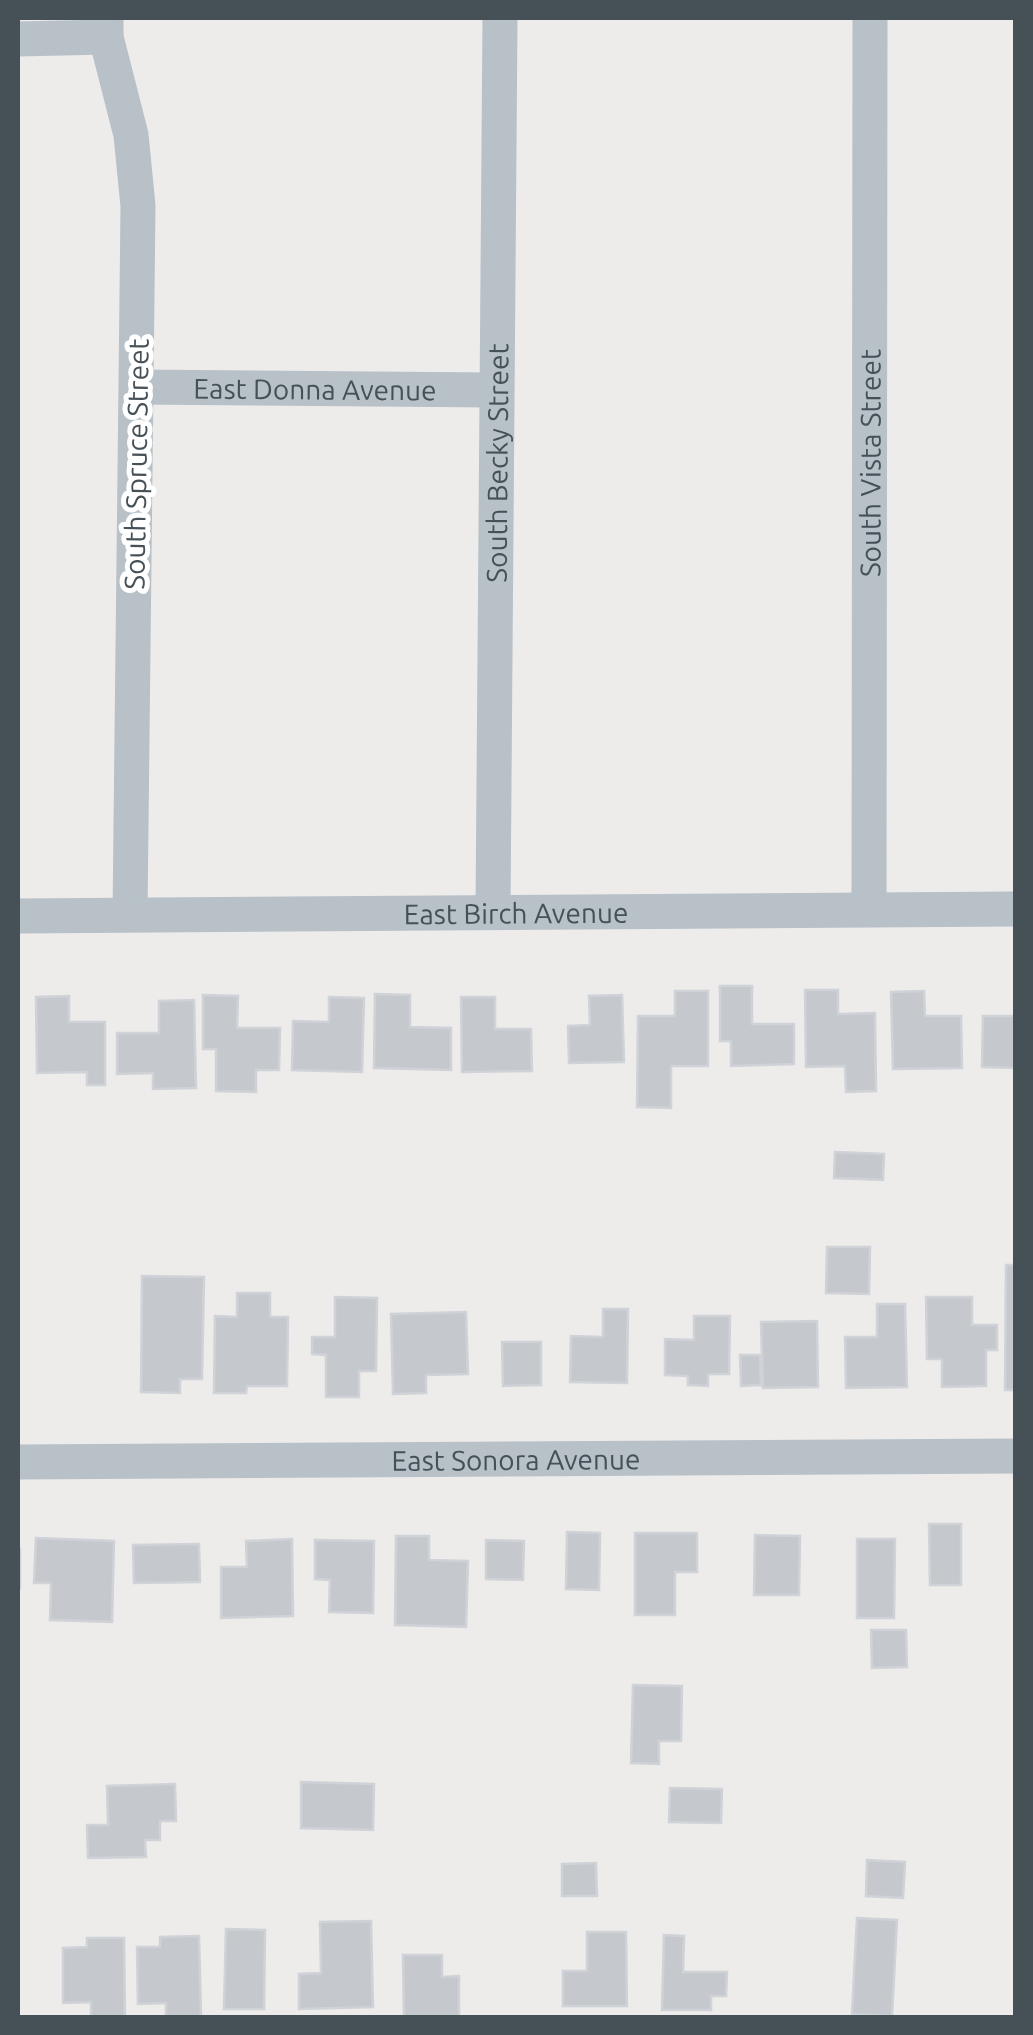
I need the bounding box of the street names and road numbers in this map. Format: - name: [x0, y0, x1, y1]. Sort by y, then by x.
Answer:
- street label: South Spruce Street: [118, 338, 154, 590]
- street label: South Becky Street: [480, 343, 513, 583]
- street label: South Vista Street: [854, 349, 885, 577]
- street label: East Donna Avenue: [193, 372, 437, 405]
- street label: East Birch Avenue: [404, 896, 628, 929]
- street label: East Sonora Avenue: [391, 1443, 641, 1475]

